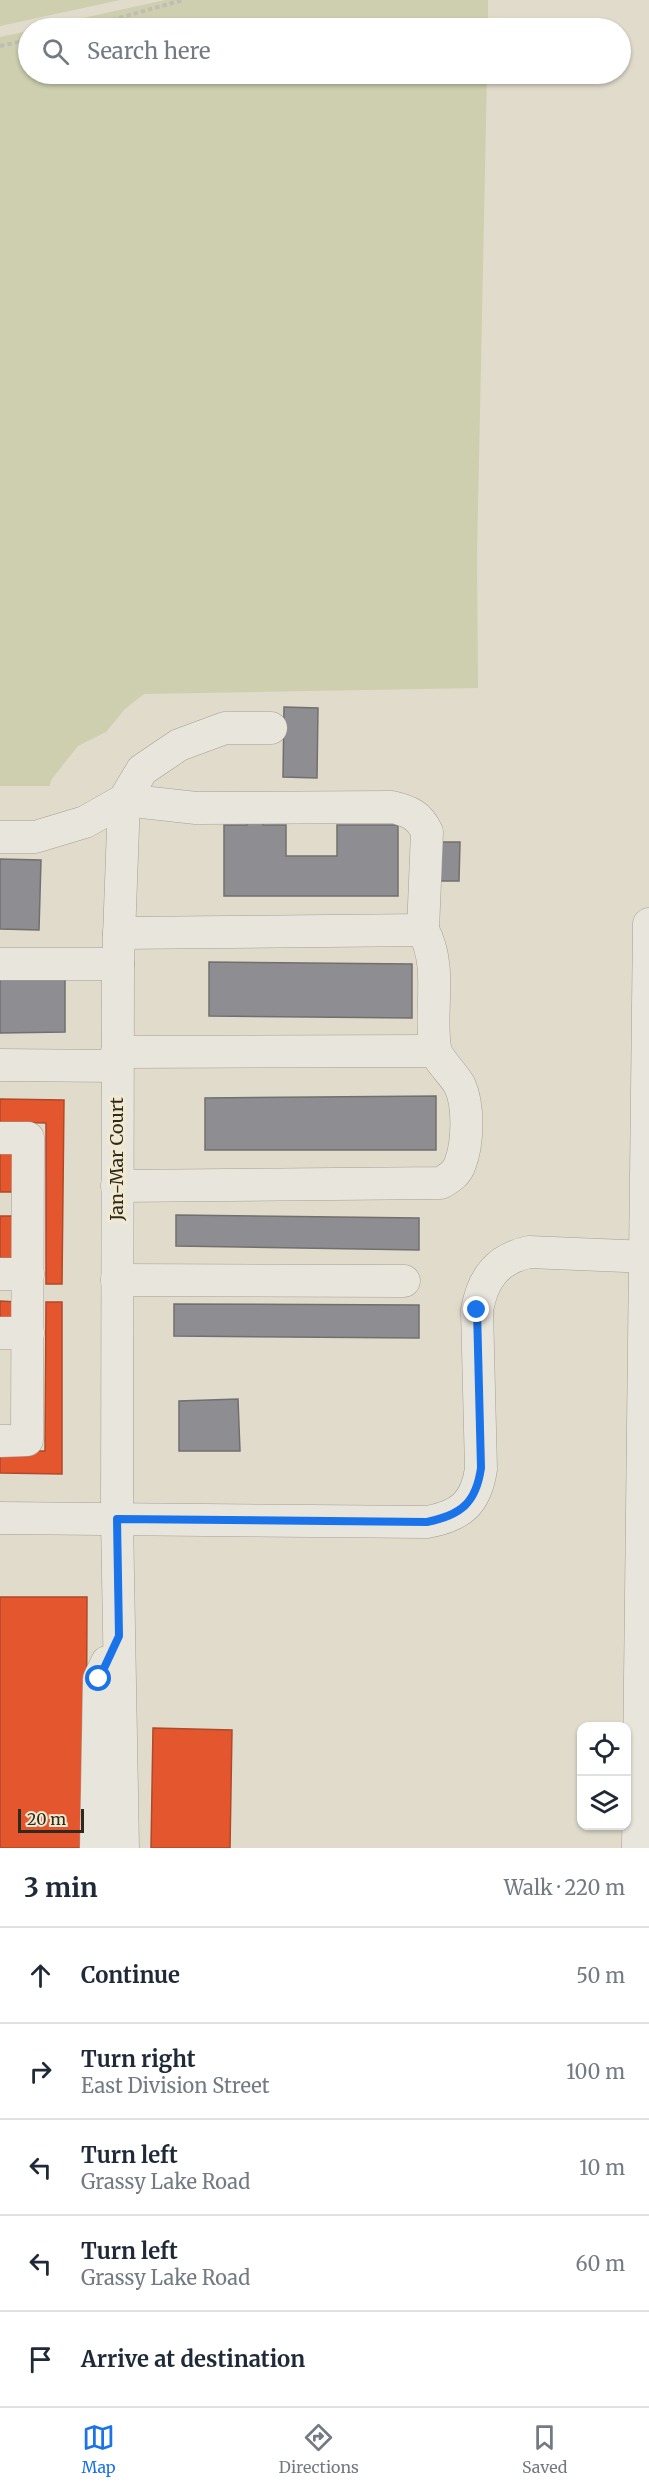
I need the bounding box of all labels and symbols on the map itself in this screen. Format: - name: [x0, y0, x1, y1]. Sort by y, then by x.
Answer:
- street label: Jan-Mar Court: [105, 1097, 128, 1222]
- route end: [463, 1296, 489, 1322]
- route start: [85, 1665, 111, 1691]
- scale bar: [18, 1806, 84, 1834]

